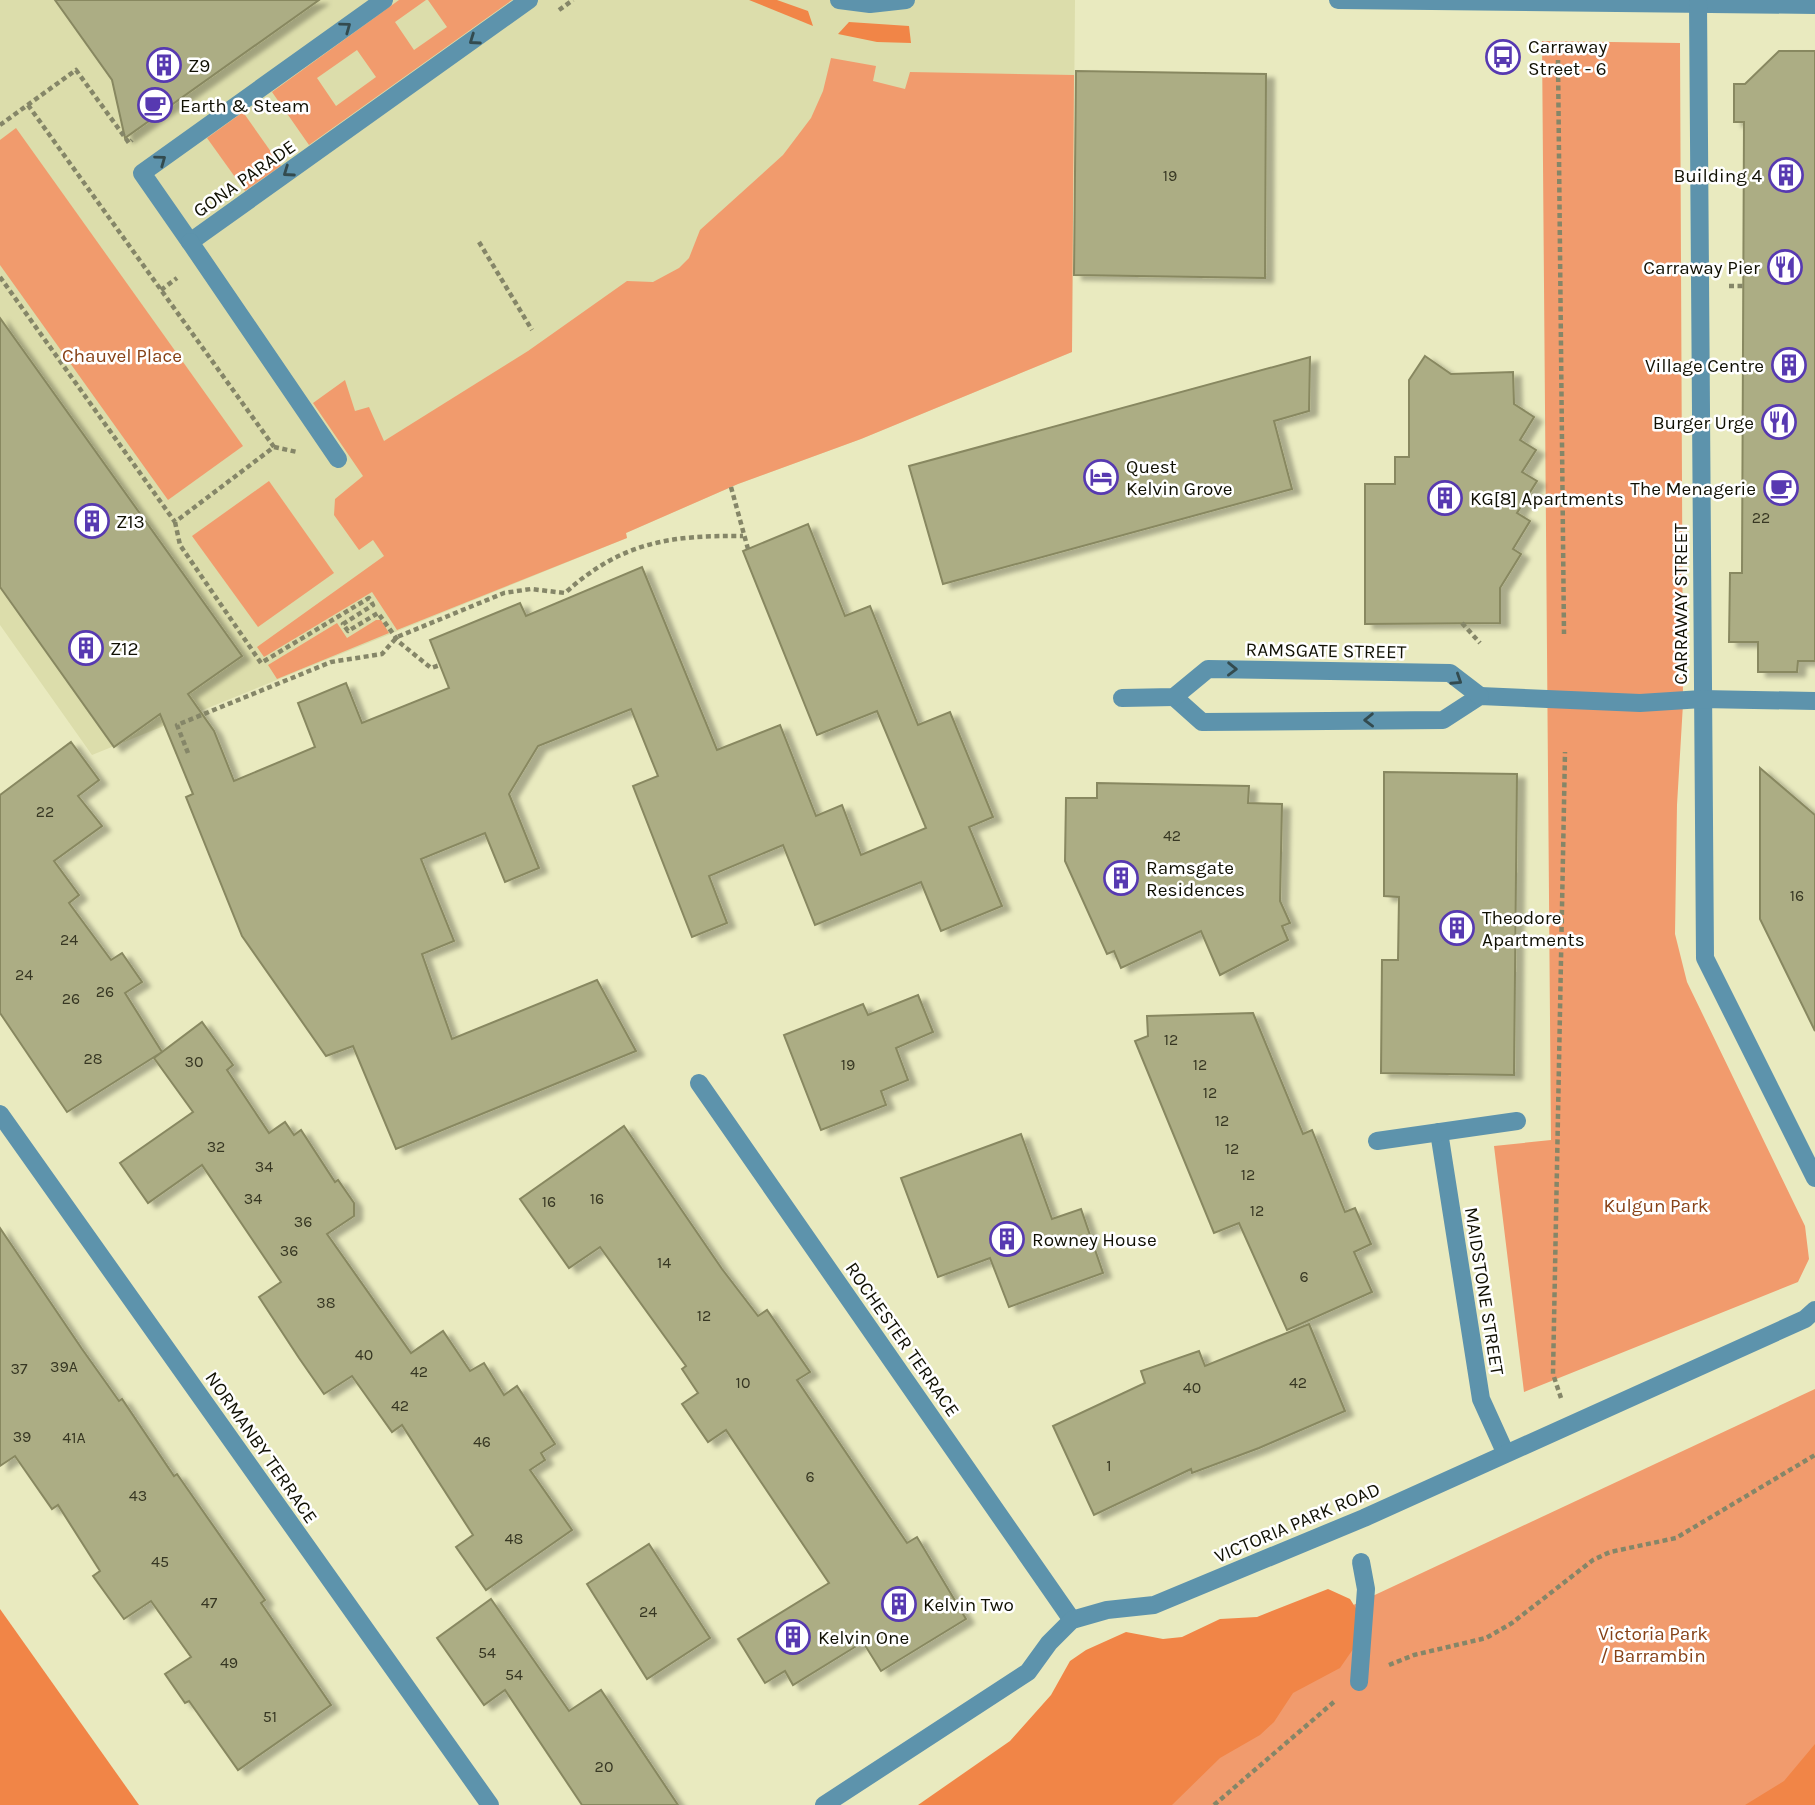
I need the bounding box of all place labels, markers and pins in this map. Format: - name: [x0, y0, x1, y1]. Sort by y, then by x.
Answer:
- place label: Carraway Street - 6: [1528, 36, 1608, 80]
- bus stop icon: Carraway Street - 6: [1484, 38, 1522, 76]
- building icon: Z9: [145, 46, 183, 84]
- place label: Z9: [188, 55, 210, 77]
- cafe icon: Earth & Steam: [136, 86, 174, 124]
- place label: Earth & Steam: [180, 95, 310, 117]
- building icon: Building 4: [1767, 156, 1805, 194]
- place label: Building 4: [1673, 165, 1762, 187]
- restaurant icon: Carraway Pier: [1766, 248, 1804, 286]
- place label: Carraway Pier: [1643, 257, 1760, 279]
- building icon: Village Centre: [1770, 346, 1808, 384]
- place label: Village Centre: [1645, 355, 1764, 377]
- restaurant icon: Burger Urge: [1760, 403, 1798, 441]
- place label: Burger Urge: [1653, 412, 1754, 434]
- place label: Quest Kelvin Grove: [1126, 456, 1233, 500]
- hotel icon: Quest Kelvin Grove: [1082, 458, 1120, 496]
- cafe icon: The Menagerie: [1762, 469, 1800, 507]
- place label: The Menagerie: [1630, 478, 1756, 500]
- building icon: KG[8] Apartments: [1426, 479, 1464, 517]
- place label: KG[8] Apartments: [1470, 488, 1624, 510]
- building icon: Z13: [73, 502, 111, 540]
- place label: Z13: [116, 511, 145, 533]
- building icon: Z12: [67, 629, 105, 667]
- place label: Z12: [110, 638, 139, 660]
- place label: Ramsgate Residences: [1146, 857, 1245, 901]
- building icon: Ramsgate Residences: [1102, 859, 1140, 897]
- place label: Theodore Apartments: [1482, 907, 1585, 951]
- building icon: Theodore Apartments: [1438, 909, 1476, 947]
- building icon: Rowney House: [988, 1220, 1026, 1258]
- place label: Rowney House: [1032, 1229, 1157, 1251]
- building icon: Kelvin Two: [880, 1585, 918, 1623]
- place label: Kelvin Two: [923, 1594, 1014, 1616]
- building icon: Kelvin One: [774, 1618, 812, 1656]
- place label: Kelvin One: [818, 1627, 909, 1649]

